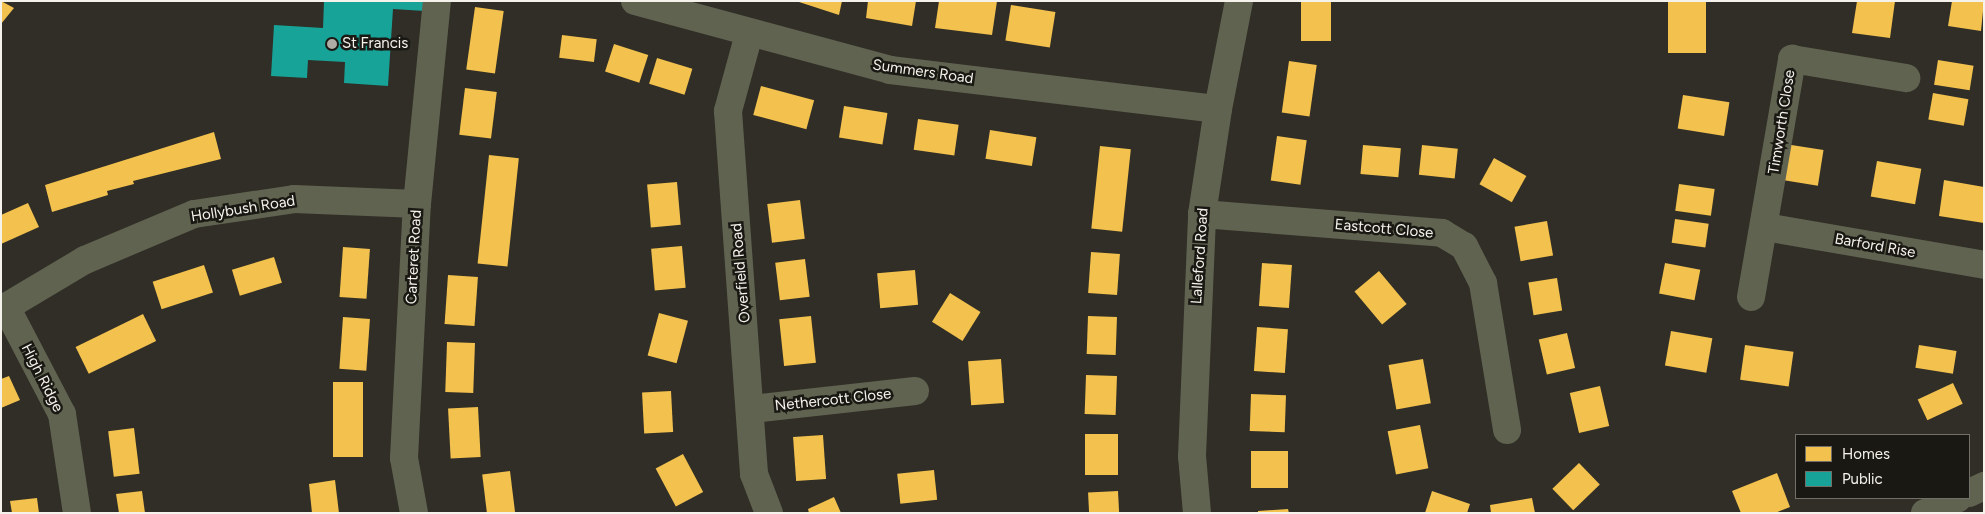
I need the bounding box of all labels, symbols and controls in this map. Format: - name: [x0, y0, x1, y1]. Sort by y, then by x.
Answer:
- place label: St Francis: [342, 35, 408, 53]
- marker: St Francis: [326, 38, 338, 50]
- street label: Summers Road: [871, 56, 975, 88]
- street label: Timworth Close: [1765, 68, 1799, 176]
- street label: Hollybush Road: [190, 192, 296, 226]
- street label: Lalleford Road: [1188, 207, 1212, 305]
- street label: Carteret Road: [403, 209, 425, 305]
- street label: Eastcott Close: [1334, 216, 1434, 242]
- street label: Overfield Road: [728, 222, 754, 324]
- street label: Barford Rise: [1833, 230, 1917, 262]
- street label: High Ridge: [17, 341, 67, 415]
- street label: Nethercott Close: [774, 385, 892, 415]
- legend: [1795, 434, 1970, 499]
- text: Homes: [1842, 445, 1890, 463]
- text: Public: [1842, 470, 1883, 488]

